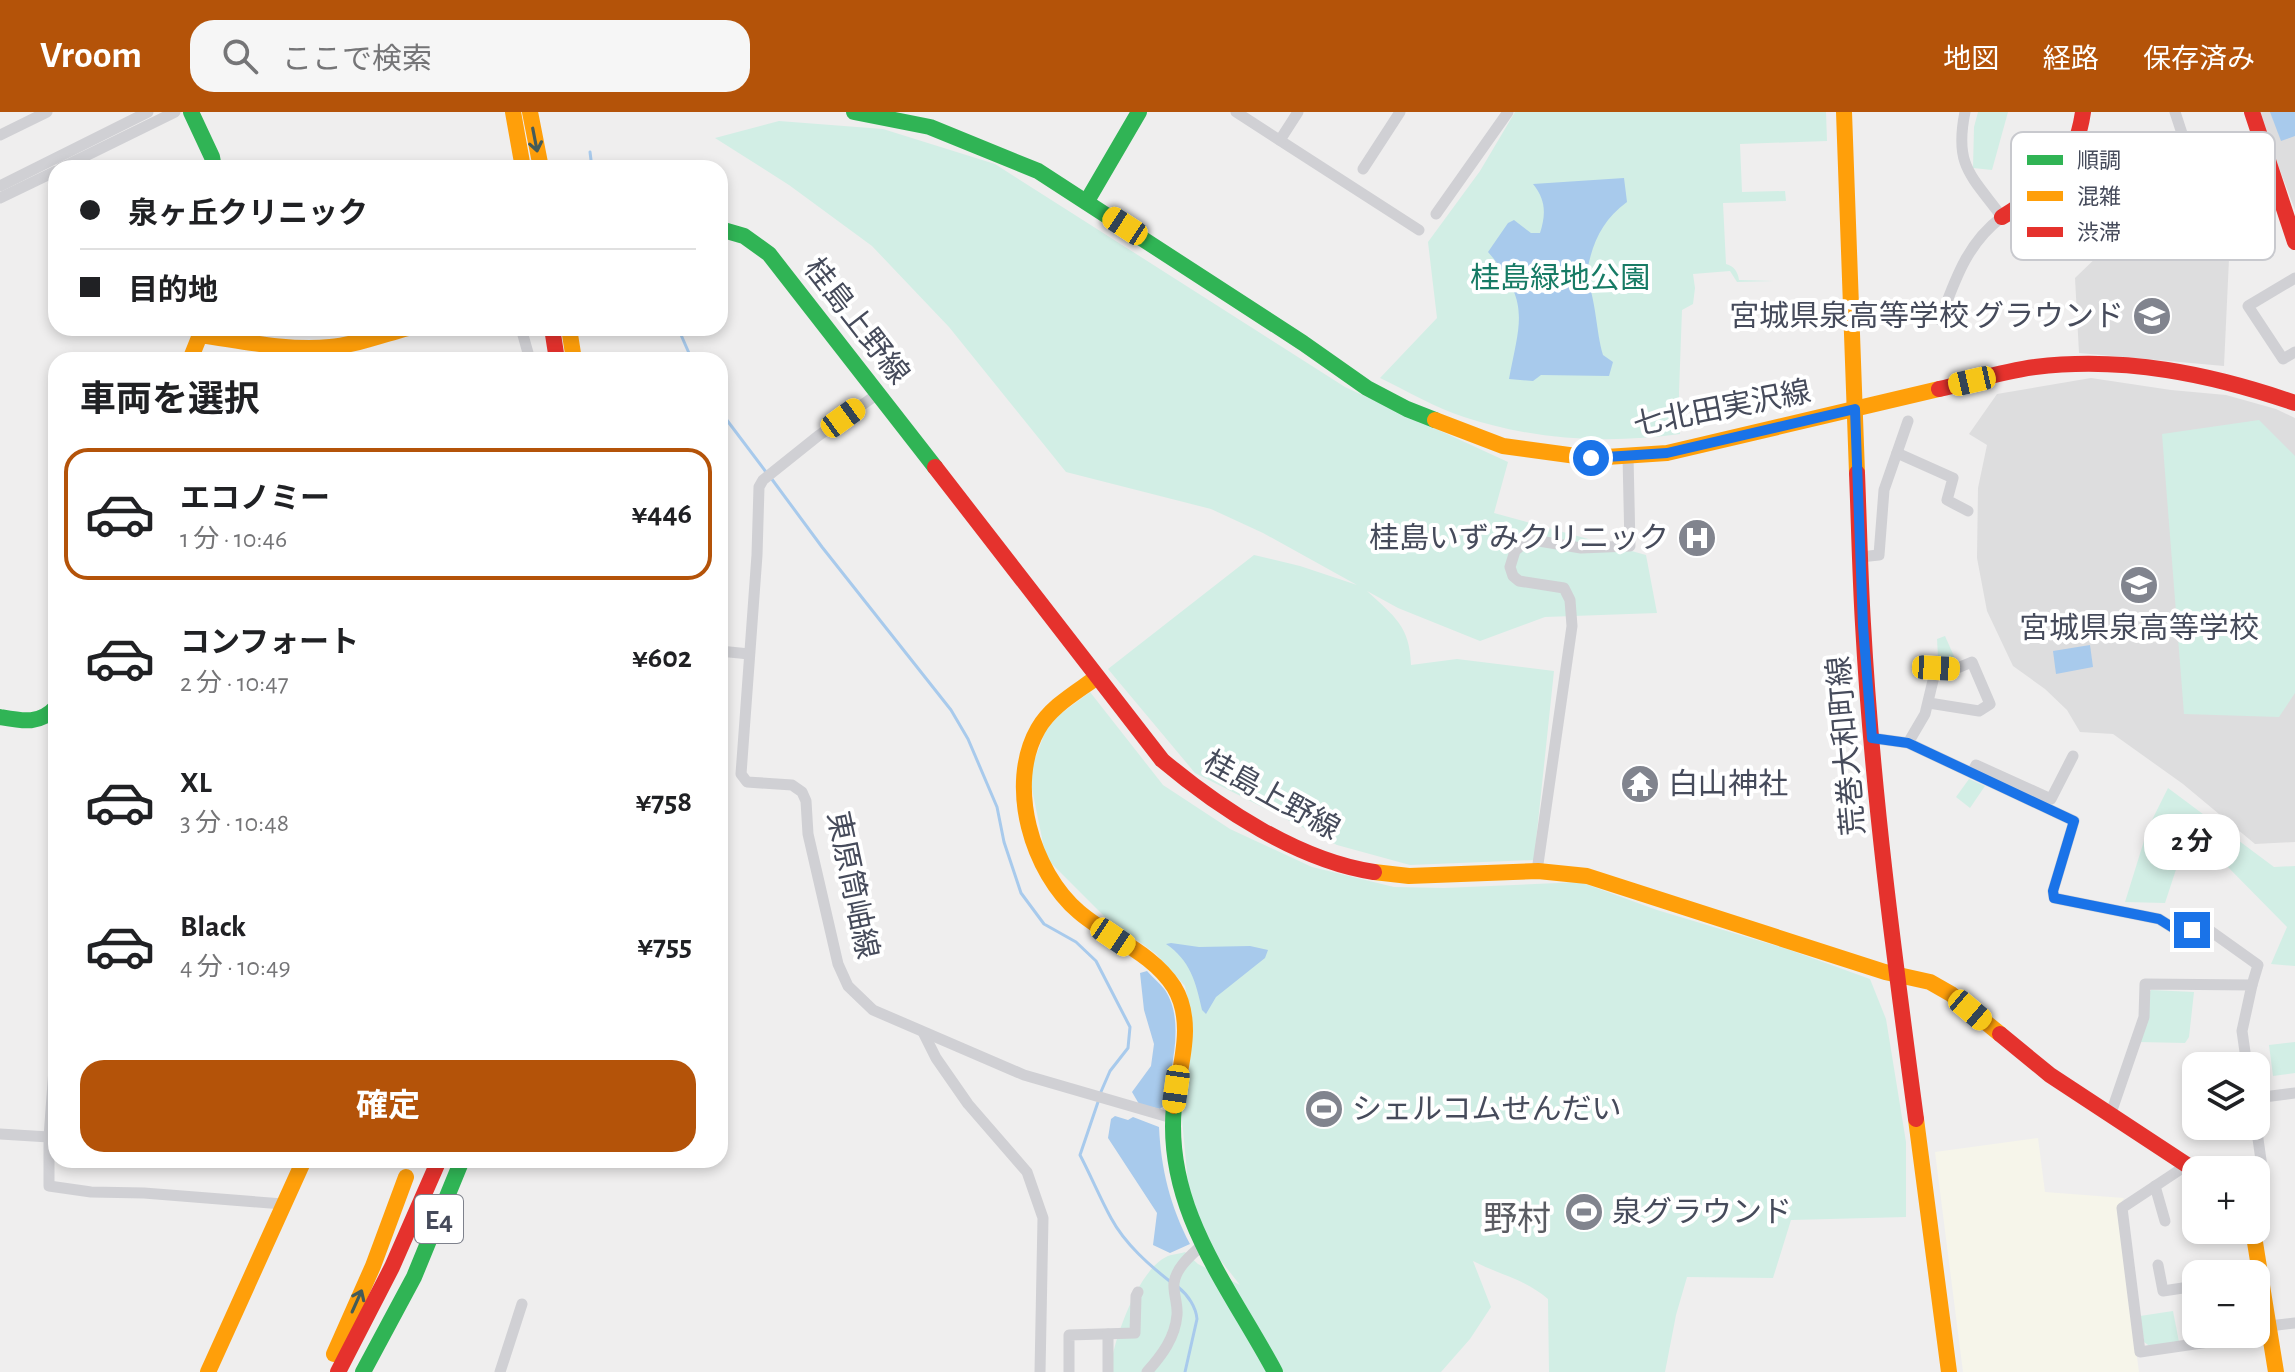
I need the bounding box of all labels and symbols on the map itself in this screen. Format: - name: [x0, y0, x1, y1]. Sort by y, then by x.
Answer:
- one-way arrow: [529, 127, 544, 152]
- legend: [2011, 132, 2275, 260]
- text: 順調: [2077, 150, 2121, 172]
- text: 混雑: [2077, 185, 2121, 208]
- car: [1098, 203, 1152, 249]
- text: 渋滞: [2077, 221, 2121, 244]
- street label: 桂島上野線: [798, 252, 916, 390]
- park label: 桂島緑地公園: [1470, 262, 1650, 294]
- school or university icon: 宮城県泉高等学校 グラウンド: [2131, 295, 2173, 337]
- place label: 宮城県泉高等学校 グラウンド: [1729, 300, 2124, 332]
- car: [1946, 364, 1998, 398]
- street label: 七北田実沢線: [1631, 375, 1813, 441]
- car: [817, 394, 869, 442]
- route start: [1573, 440, 1609, 476]
- hospital icon: 桂島いずみクリニック: [1676, 517, 1718, 559]
- place label: 桂島いずみクリニック: [1369, 522, 1669, 554]
- school or university icon: 宮城県泉高等学校: [2118, 564, 2160, 606]
- place label: 宮城県泉高等学校: [2019, 612, 2259, 644]
- street label: 荒巻大和町線: [1822, 655, 1870, 837]
- car: [1911, 655, 1961, 681]
- street label: 桂島上野線: [1199, 745, 1345, 845]
- temple icon: 白山神社: [1619, 763, 1661, 805]
- place label: 白山神社: [1668, 768, 1788, 800]
- street label: 東原筒岫線: [822, 808, 884, 962]
- callout: 2 分: [2144, 814, 2240, 870]
- route end: [2174, 912, 2210, 948]
- car: [1086, 914, 1140, 960]
- car: [1944, 985, 1996, 1035]
- car: [1161, 1064, 1191, 1114]
- sports icon: シェルコムせんだい: [1303, 1088, 1345, 1130]
- place label: シェルコムせんだい: [1352, 1095, 1621, 1125]
- sports icon: 泉グラウンド: [1563, 1191, 1605, 1233]
- road number: E4: [415, 1195, 463, 1243]
- place label: 泉グラウンド: [1612, 1196, 1792, 1228]
- district label: 野村: [1483, 1201, 1551, 1237]
- one-way arrow: [351, 1289, 366, 1313]

